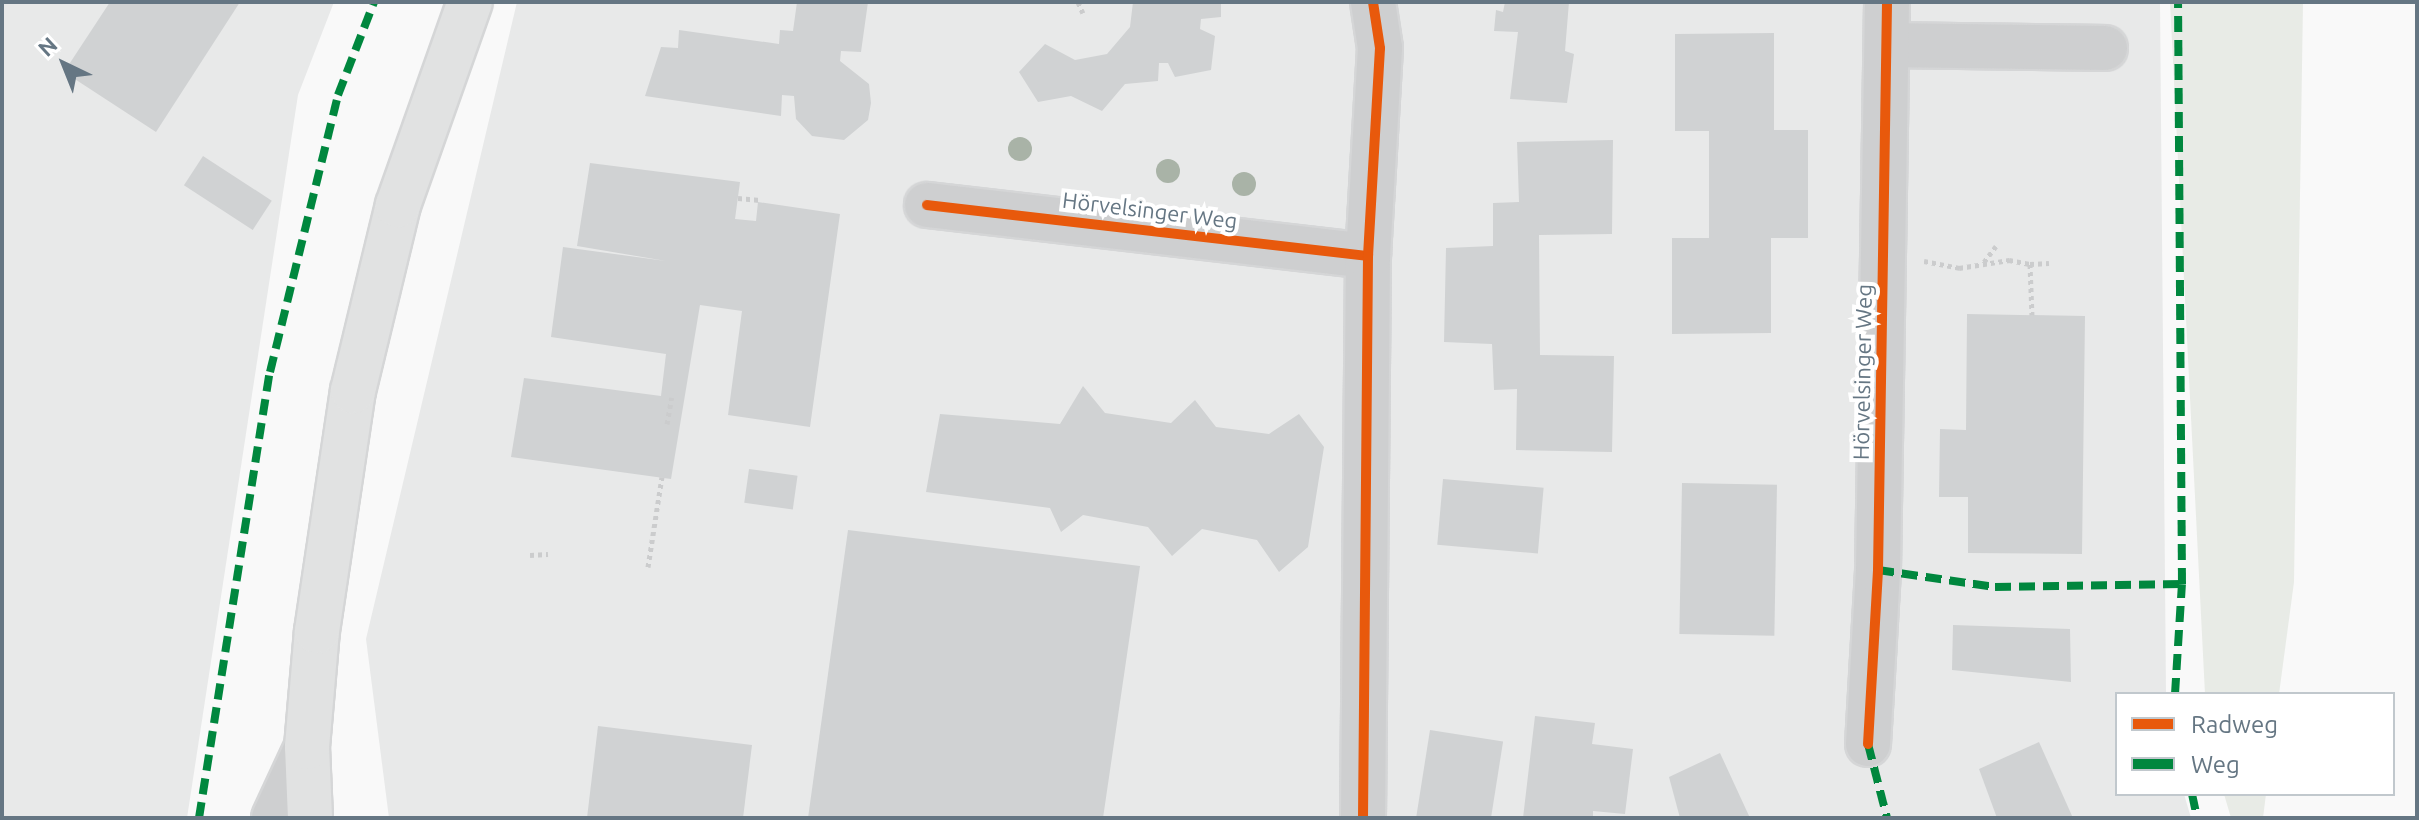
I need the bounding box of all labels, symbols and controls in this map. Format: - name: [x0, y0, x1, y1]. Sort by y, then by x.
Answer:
- north arrow: [24, 24, 104, 104]
- text: N: [33, 31, 62, 61]
- street label: Hörvelsinger Weg: [1061, 186, 1239, 234]
- street label: Hörvelsinger Weg: [1847, 284, 1877, 460]
- legend: [2115, 692, 2395, 796]
- text: Radweg: [2191, 711, 2278, 738]
- text: Weg: [2191, 751, 2240, 778]

